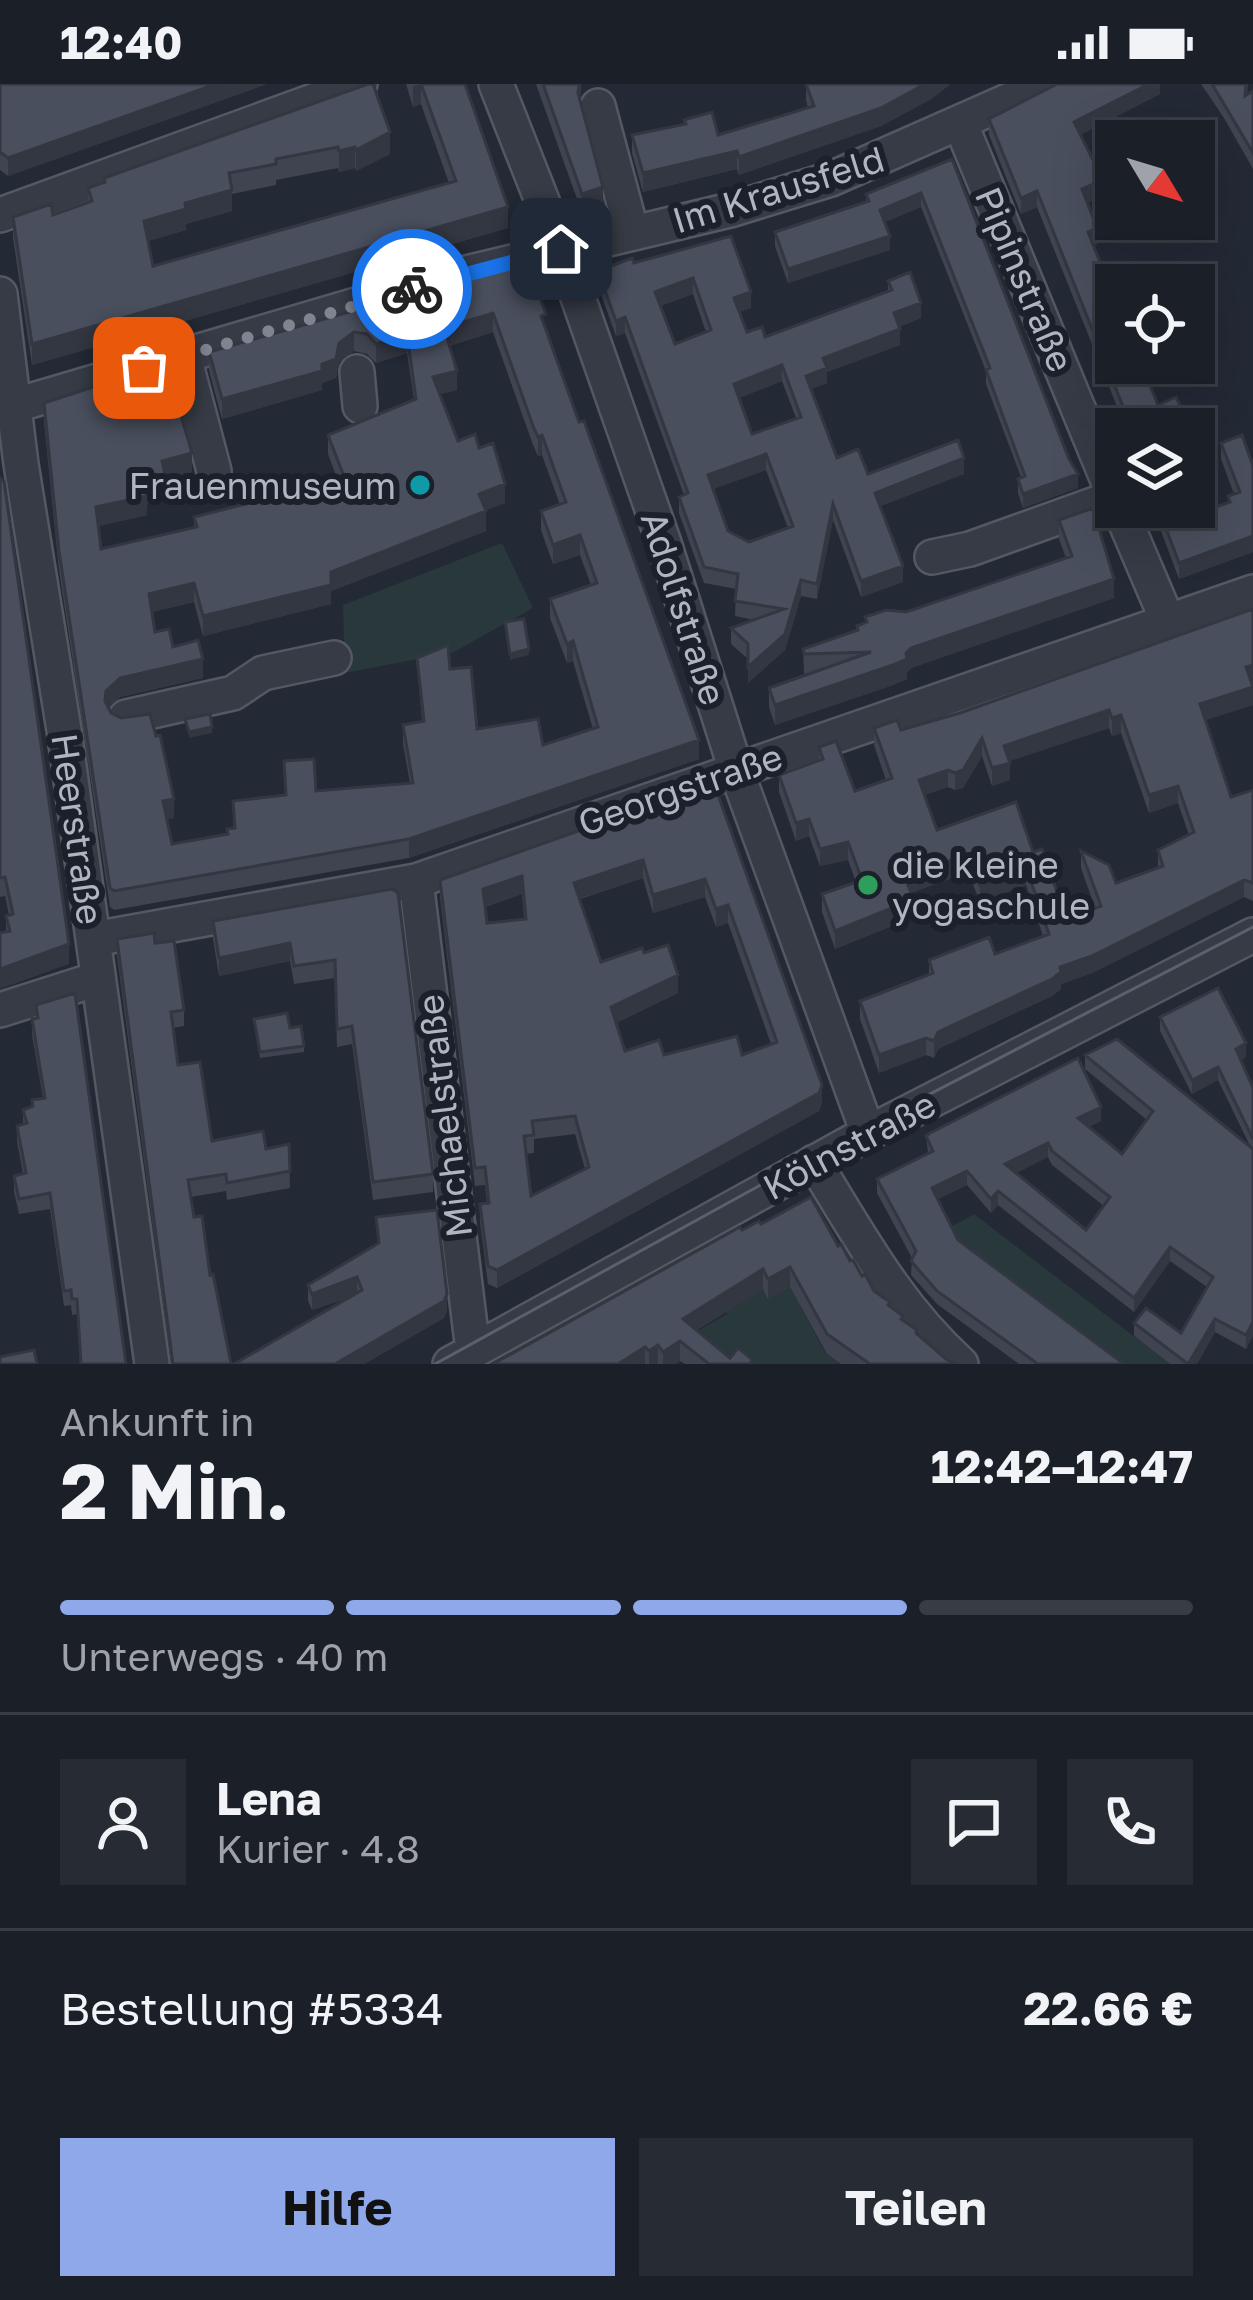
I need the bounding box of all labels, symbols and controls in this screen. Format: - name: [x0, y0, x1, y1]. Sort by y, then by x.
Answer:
- text: 12:40: [60, 15, 182, 69]
- north arrow: [1095, 120, 1215, 240]
- map controls: [1095, 120, 1215, 528]
- street label: Im Krausfeld: [667, 136, 889, 242]
- street label: Pipinstraße: [967, 180, 1083, 378]
- pin: [510, 198, 612, 300]
- icon: home: [528, 216, 594, 282]
- courier: [352, 229, 472, 349]
- icon: bike: [379, 256, 445, 322]
- button: locate: [1095, 264, 1215, 384]
- pin: [93, 317, 195, 419]
- icon: bag: [111, 335, 177, 401]
- button: layers: [1095, 408, 1215, 528]
- place label: Frauenmuseum: [129, 464, 396, 507]
- marker: Frauenmuseum: [407, 472, 433, 498]
- street label: Adolfstraße: [633, 506, 735, 710]
- street label: Heerstraße: [43, 731, 113, 927]
- street label: Georgstraße: [572, 734, 788, 844]
- place label: die kleine yogaschule: [892, 843, 1090, 927]
- marker: die kleine yogaschule: [855, 872, 881, 898]
- street label: Michaelstraße: [408, 992, 480, 1240]
- street label: Kölnstraße: [756, 1082, 942, 1208]
- text: Ankunft in: [60, 1398, 254, 1445]
- text: 12:42–12:47: [931, 1439, 1193, 1493]
- text: 2 Min.: [60, 1443, 290, 1536]
- text: Unterwegs · 40 m: [60, 1633, 388, 1680]
- button: person: [60, 1759, 186, 1885]
- button: chat: [911, 1759, 1037, 1885]
- button: phone: [1067, 1759, 1193, 1885]
- text: Lena: [216, 1771, 322, 1825]
- text: Kurier · 4.8: [216, 1825, 420, 1872]
- text: Bestellung #5334: [60, 1981, 444, 2035]
- text: 22.66 €: [1024, 1981, 1193, 2035]
- button: Hilfe: [60, 2138, 615, 2276]
- button: Teilen: [639, 2138, 1193, 2276]

